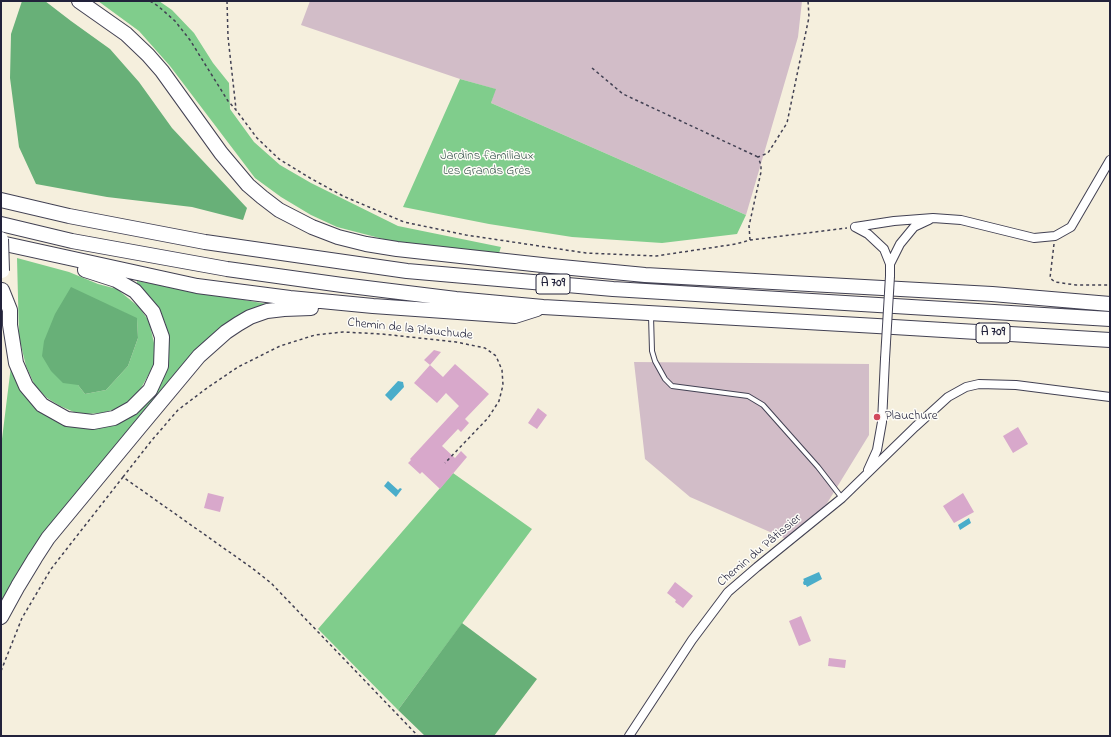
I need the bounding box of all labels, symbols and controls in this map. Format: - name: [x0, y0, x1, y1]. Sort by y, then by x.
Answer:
- park label: Jardins familiaux Les Grands Grès: [440, 149, 534, 180]
- road number: A 709: [536, 274, 570, 294]
- street label: Chemin de la Plauchude: [347, 316, 473, 344]
- road number: A 709: [976, 323, 1010, 343]
- place label: Plauchure: [885, 409, 938, 425]
- marker: Plauchure: [872, 412, 882, 422]
- street label: Chemin du Pâtissier: [715, 511, 805, 591]

